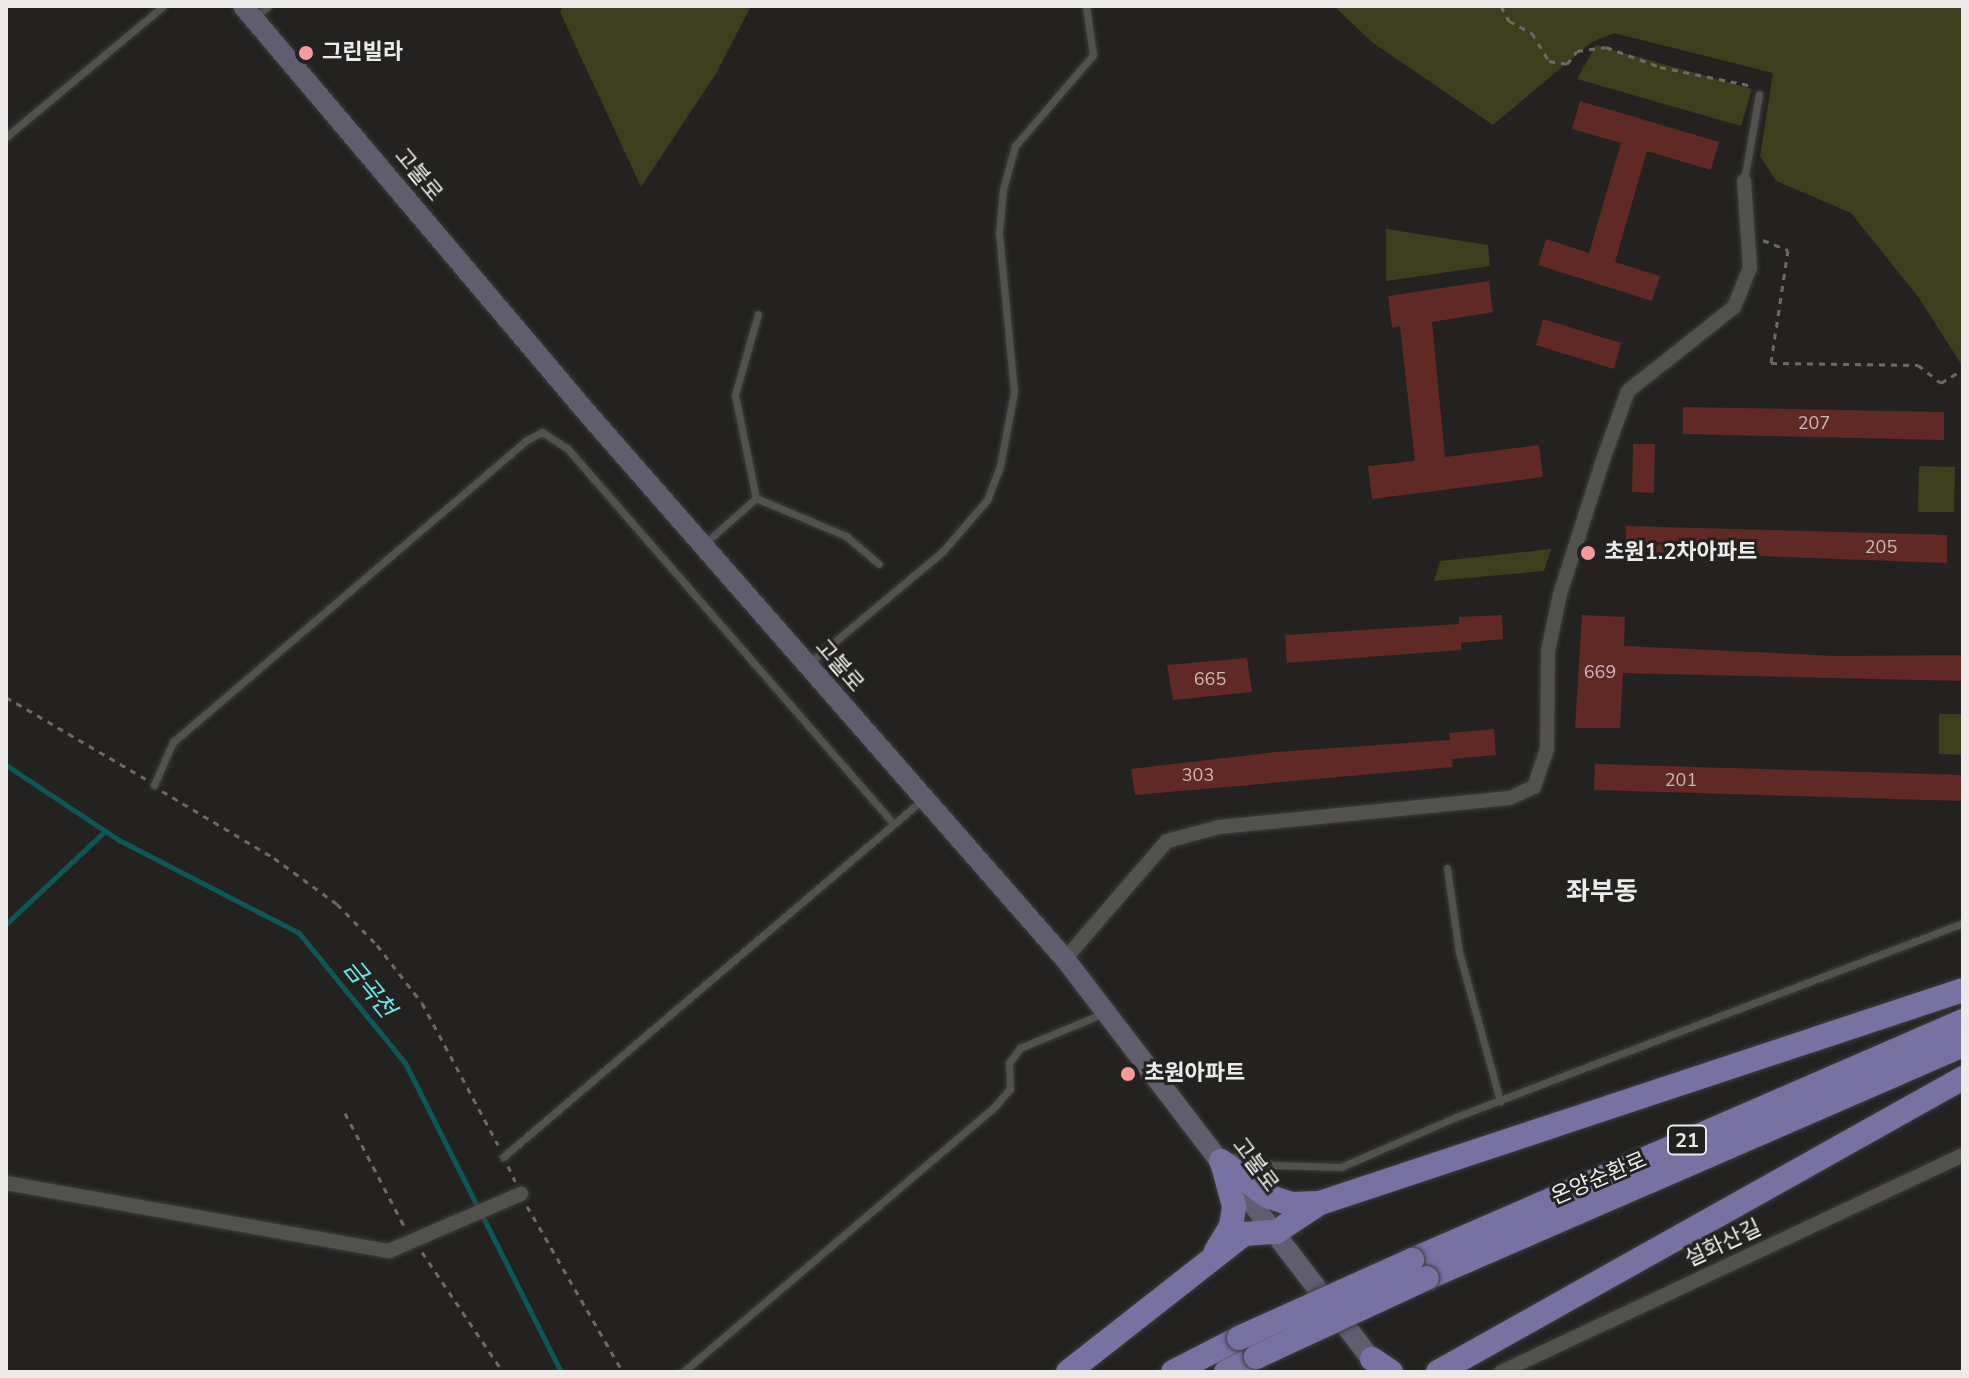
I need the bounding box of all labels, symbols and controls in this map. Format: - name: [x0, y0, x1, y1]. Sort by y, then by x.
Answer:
- place label: 그린빌라: [322, 40, 403, 66]
- marker: 그린빌라: [297, 44, 315, 62]
- street label: 고불로: [388, 143, 448, 207]
- house number: 207: [1798, 412, 1830, 434]
- house number: 205: [1865, 536, 1897, 558]
- place label: 초원1.2차아파트: [1604, 540, 1757, 566]
- marker: 초원1.2차아파트: [1579, 544, 1597, 562]
- street label: 고불로: [809, 634, 869, 698]
- house number: 669: [1584, 661, 1616, 683]
- house number: 665: [1194, 668, 1226, 690]
- house number: 303: [1182, 764, 1214, 786]
- house number: 201: [1665, 769, 1697, 791]
- district label: 좌부동: [1566, 876, 1638, 908]
- water label: 금곡천: [337, 954, 401, 1024]
- place label: 초원아파트: [1144, 1061, 1245, 1087]
- marker: 초원아파트: [1119, 1065, 1137, 1083]
- road number: 21: [1667, 1124, 1707, 1156]
- street label: 고불로: [1226, 1133, 1284, 1197]
- street label: 온양순환로: [1547, 1147, 1651, 1211]
- street label: 설화산길: [1681, 1215, 1765, 1273]

